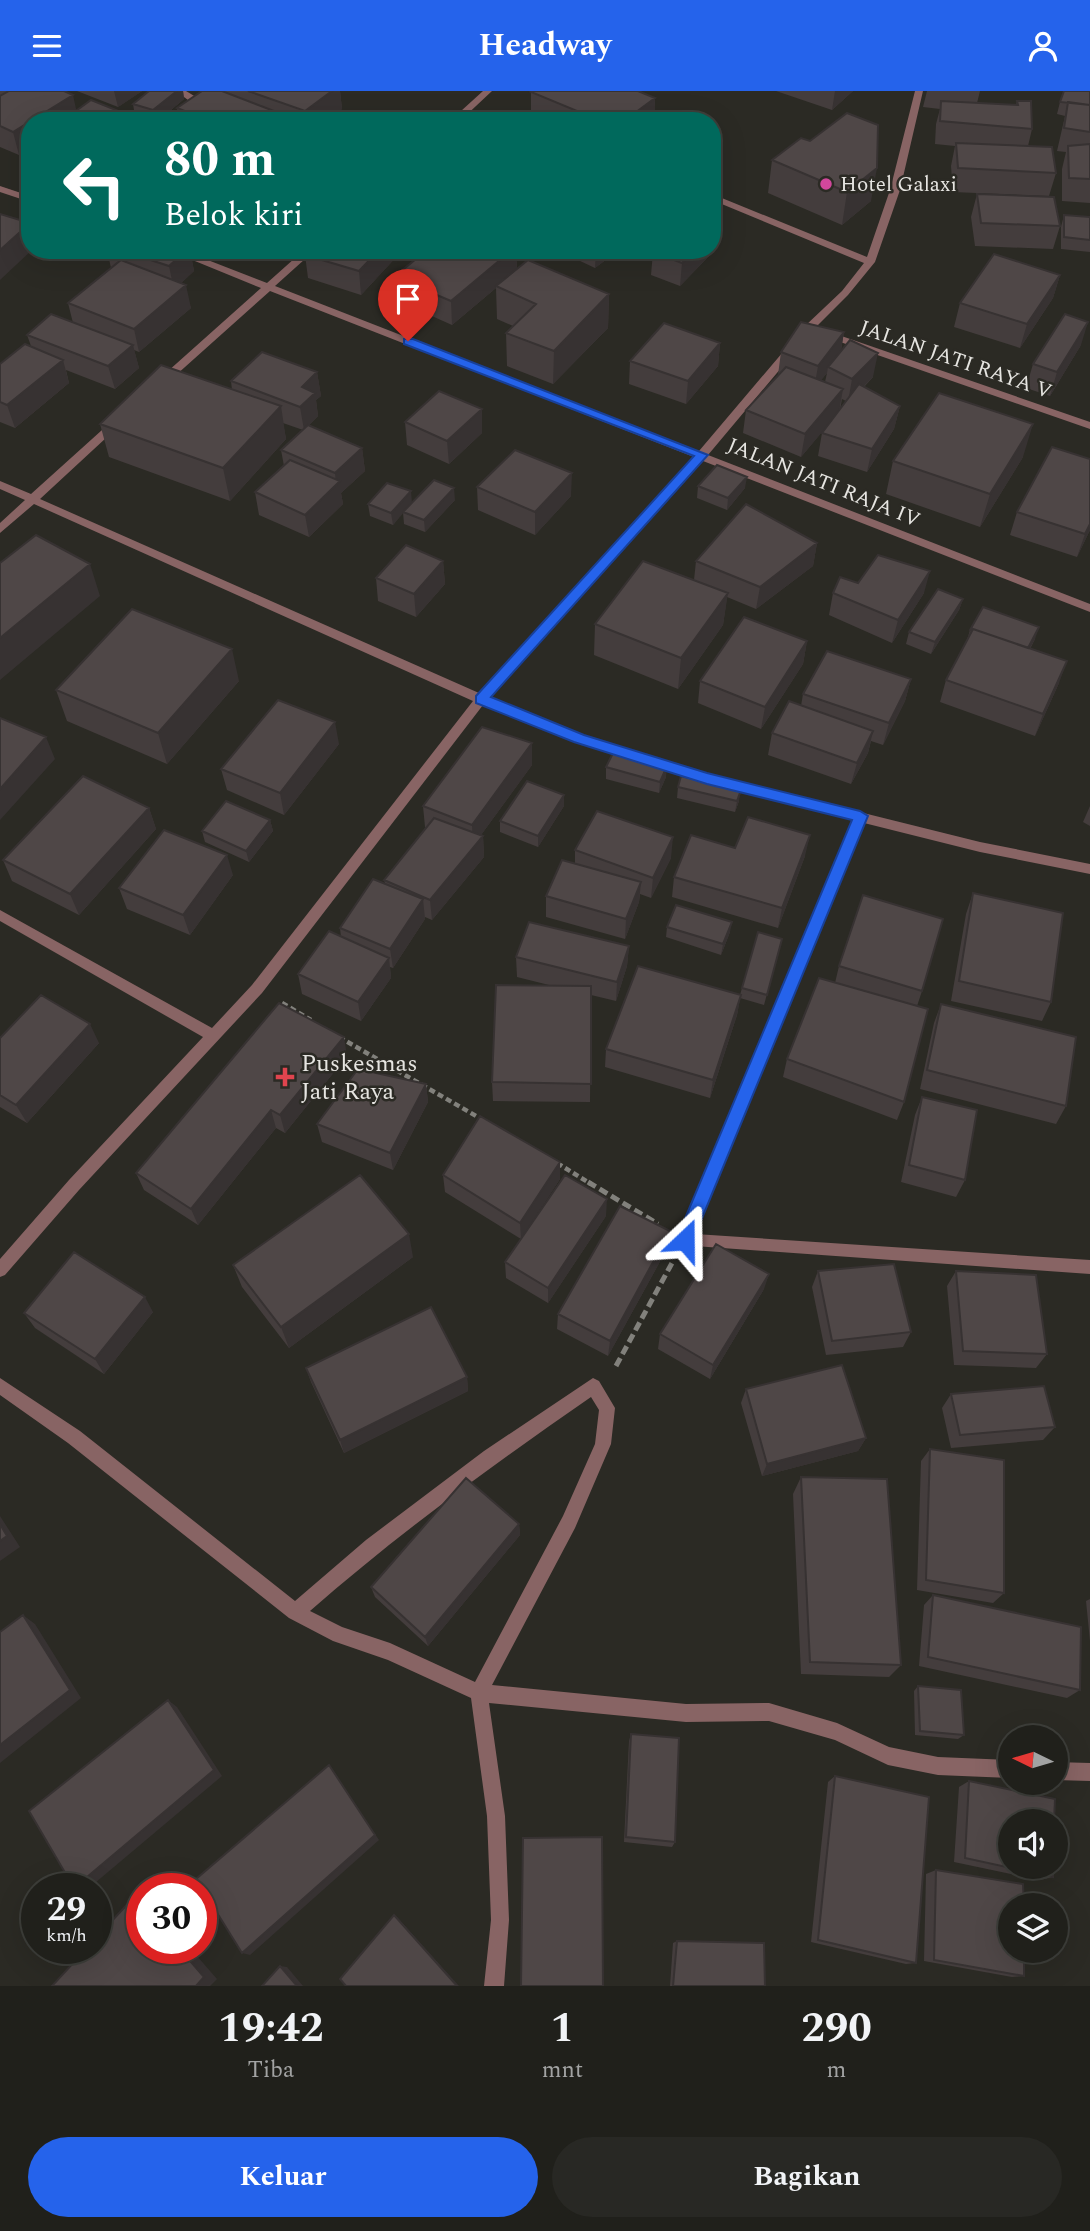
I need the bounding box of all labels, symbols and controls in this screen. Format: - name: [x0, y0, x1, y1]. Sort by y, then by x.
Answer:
- text: Headway: [479, 21, 611, 70]
- icon: menu: [28, 27, 66, 65]
- icon: person: [1024, 27, 1062, 65]
- text: 80 m: [164, 123, 275, 198]
- icon: left: [49, 140, 140, 231]
- place label: Hotel Galaxi: [840, 169, 957, 201]
- marker: Hotel Galaxi: [818, 176, 834, 192]
- text: Belok kiri: [164, 191, 303, 240]
- pin: [378, 269, 438, 341]
- icon: arrive: [389, 280, 427, 318]
- street label: JALAN JATI RAYA V: [855, 312, 1056, 408]
- street label: JALAN JATI RAJA IV: [722, 430, 925, 536]
- place label: Puskesmas Jati Raya: [301, 1046, 418, 1110]
- marker: Puskesmas Jati Raya: [275, 1067, 295, 1087]
- position arrow: [648, 1203, 722, 1277]
- north arrow: [998, 1725, 1068, 1795]
- map controls: [998, 1725, 1068, 1963]
- button: sound: [998, 1809, 1068, 1879]
- speed limit sign: 30: [126, 1873, 217, 1964]
- text: 29: [47, 1883, 86, 1936]
- button: layers: [998, 1893, 1068, 1963]
- text: km/h: [46, 1922, 87, 1949]
- text: 19:42: [218, 1997, 324, 2060]
- text: 1: [551, 1997, 574, 2060]
- text: 290: [801, 1997, 872, 2060]
- text: Tiba: [247, 2053, 294, 2088]
- text: mnt: [542, 2053, 583, 2088]
- text: m: [827, 2053, 846, 2088]
- button: Keluar: [28, 2137, 538, 2217]
- button: Bagikan: [552, 2137, 1062, 2217]

